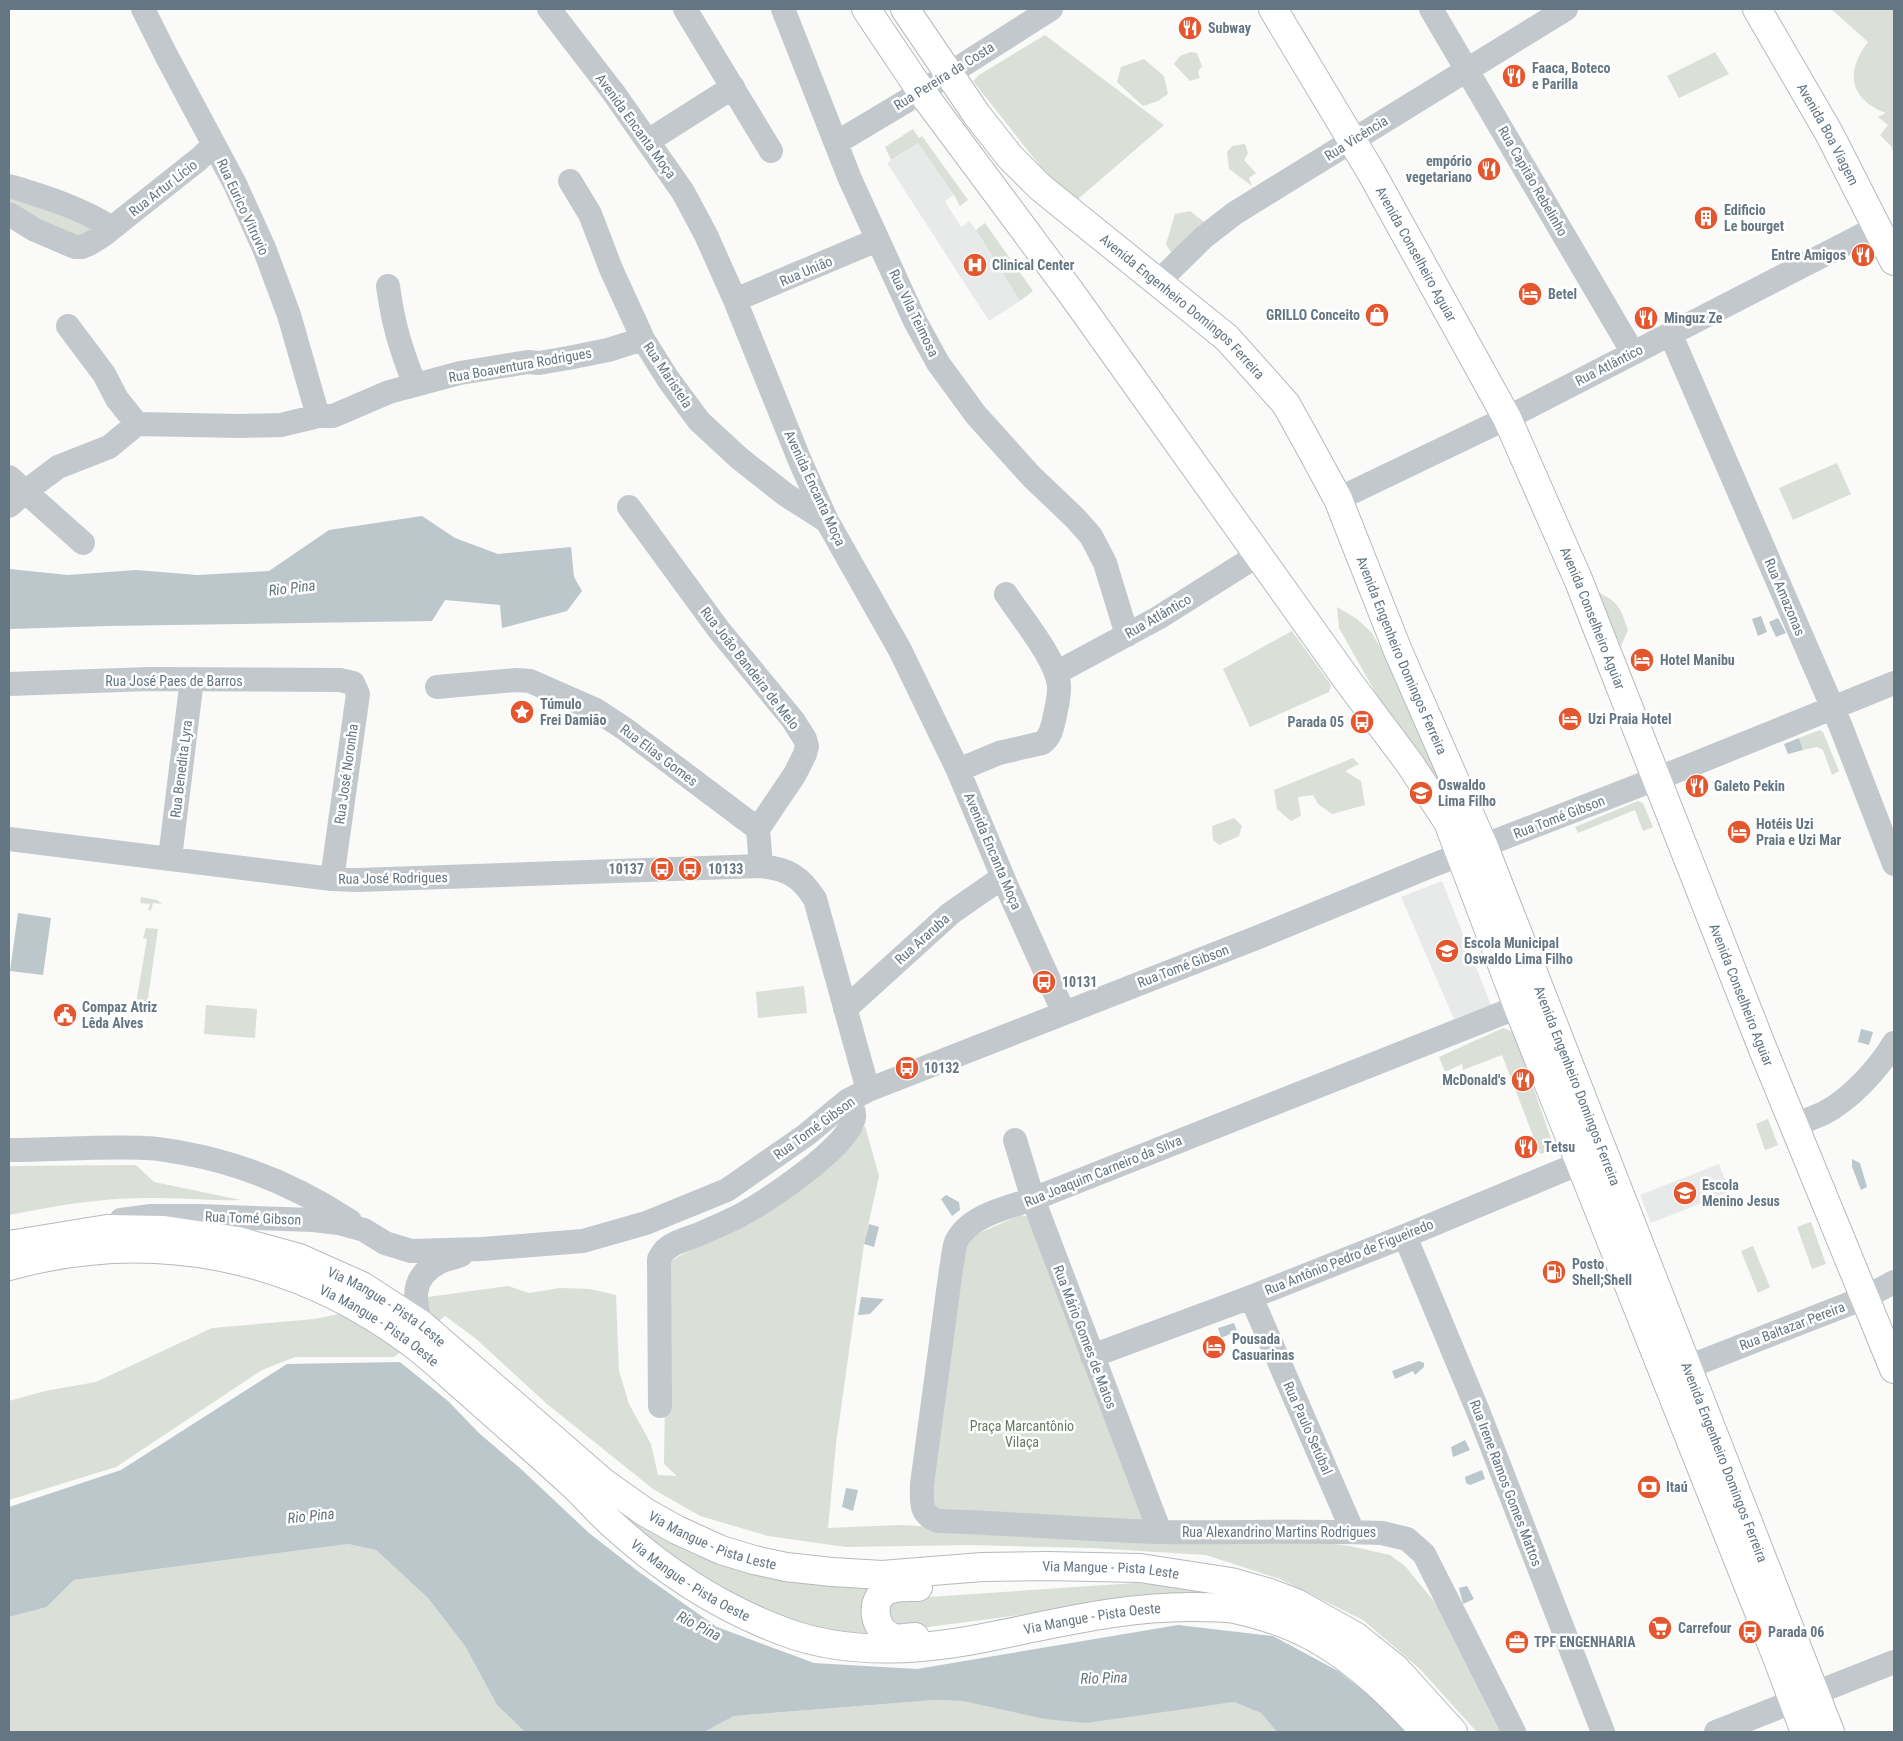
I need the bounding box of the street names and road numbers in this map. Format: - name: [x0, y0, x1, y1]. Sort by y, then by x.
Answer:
- street label: Rua Pereira da Costa: [891, 39, 997, 113]
- street label: Avenida Encanta Moça: [593, 70, 679, 182]
- street label: Avenida Boa Viagem: [1794, 80, 1862, 188]
- street label: Rua Vicência: [1321, 112, 1391, 164]
- street label: Rua Capitão Rebelinho: [1495, 123, 1571, 239]
- street label: Rua Artur Lício: [126, 156, 200, 220]
- street label: Rua Eurico Vitruvio: [214, 156, 272, 258]
- street label: Avenida Conselheiro Aguiar: [1373, 184, 1460, 324]
- street label: Avenida Engenheiro Domingos Ferreira: [1097, 231, 1268, 382]
- street label: Rua União: [777, 253, 835, 289]
- street label: Rua Vila Teimosa: [886, 267, 942, 359]
- street label: Rua Maristela: [640, 339, 696, 411]
- street label: Rua Atlântico: [1572, 341, 1646, 389]
- street label: Rua Boaventura Rodrigues: [447, 345, 593, 385]
- street label: Avenida Encanta Moça: [781, 428, 849, 548]
- street label: Avenida Conselheiro Aguiar: [1557, 544, 1629, 691]
- street label: Avenida Engenheiro Domingos Ferreira: [1353, 554, 1450, 757]
- street label: Rua Amazonas: [1762, 556, 1808, 638]
- street label: Rua Atlântico: [1122, 591, 1194, 641]
- street label: Rua João Bandeira de Melo: [697, 604, 803, 732]
- street label: Rua José Paes de Barros: [105, 673, 243, 689]
- street label: Rua Benedita Lyra: [167, 719, 195, 819]
- street label: Rua Elias Gomes: [617, 721, 701, 789]
- street label: Rua José Noronha: [331, 723, 361, 825]
- street label: Avenida Encanta Moça: [961, 790, 1025, 912]
- street label: Rua Tomé Gibson: [1511, 792, 1607, 842]
- street label: Rua José Rodrigues: [338, 869, 448, 887]
- street label: Rua Araruba: [892, 910, 952, 968]
- street label: Avenida Conselheiro Aguiar: [1706, 921, 1777, 1068]
- street label: Rua Tomé Gibson: [1135, 941, 1231, 991]
- street label: Avenida Engenheiro Domingos Ferreira: [1531, 984, 1624, 1188]
- street label: Rua Tomé Gibson: [770, 1093, 858, 1163]
- street label: Rua Joaquim Carneiro da Silva: [1022, 1132, 1184, 1210]
- street label: Rua Tomé Gibson: [205, 1208, 301, 1228]
- street label: Rua Antônio Pedro de Figueiredo: [1262, 1216, 1436, 1298]
- street label: Rua Mário Gomes de Matos: [1050, 1263, 1120, 1411]
- street label: Via Mangue - Pista Leste: [325, 1264, 449, 1350]
- street label: Via Mangue - Pista Oeste: [317, 1281, 442, 1370]
- street label: Rua Baltazar Pereira: [1737, 1299, 1847, 1353]
- street label: Avenida Engenheiro Domingos Ferreira: [1678, 1360, 1771, 1564]
- street label: Rua Paulo Setúbal: [1280, 1379, 1336, 1477]
- street label: Rua Irene Ramos Gomes Mattos: [1467, 1397, 1545, 1569]
- street label: Via Mangue - Pista Leste: [646, 1508, 778, 1573]
- street label: Rua Alexandrino Martins Rodrigues: [1182, 1524, 1376, 1540]
- street label: Via Mangue - Pista Oeste: [628, 1536, 753, 1624]
- street label: Via Mangue - Pista Leste: [1042, 1558, 1181, 1582]
- street label: Via Mangue - Pista Oeste: [1022, 1600, 1162, 1638]

